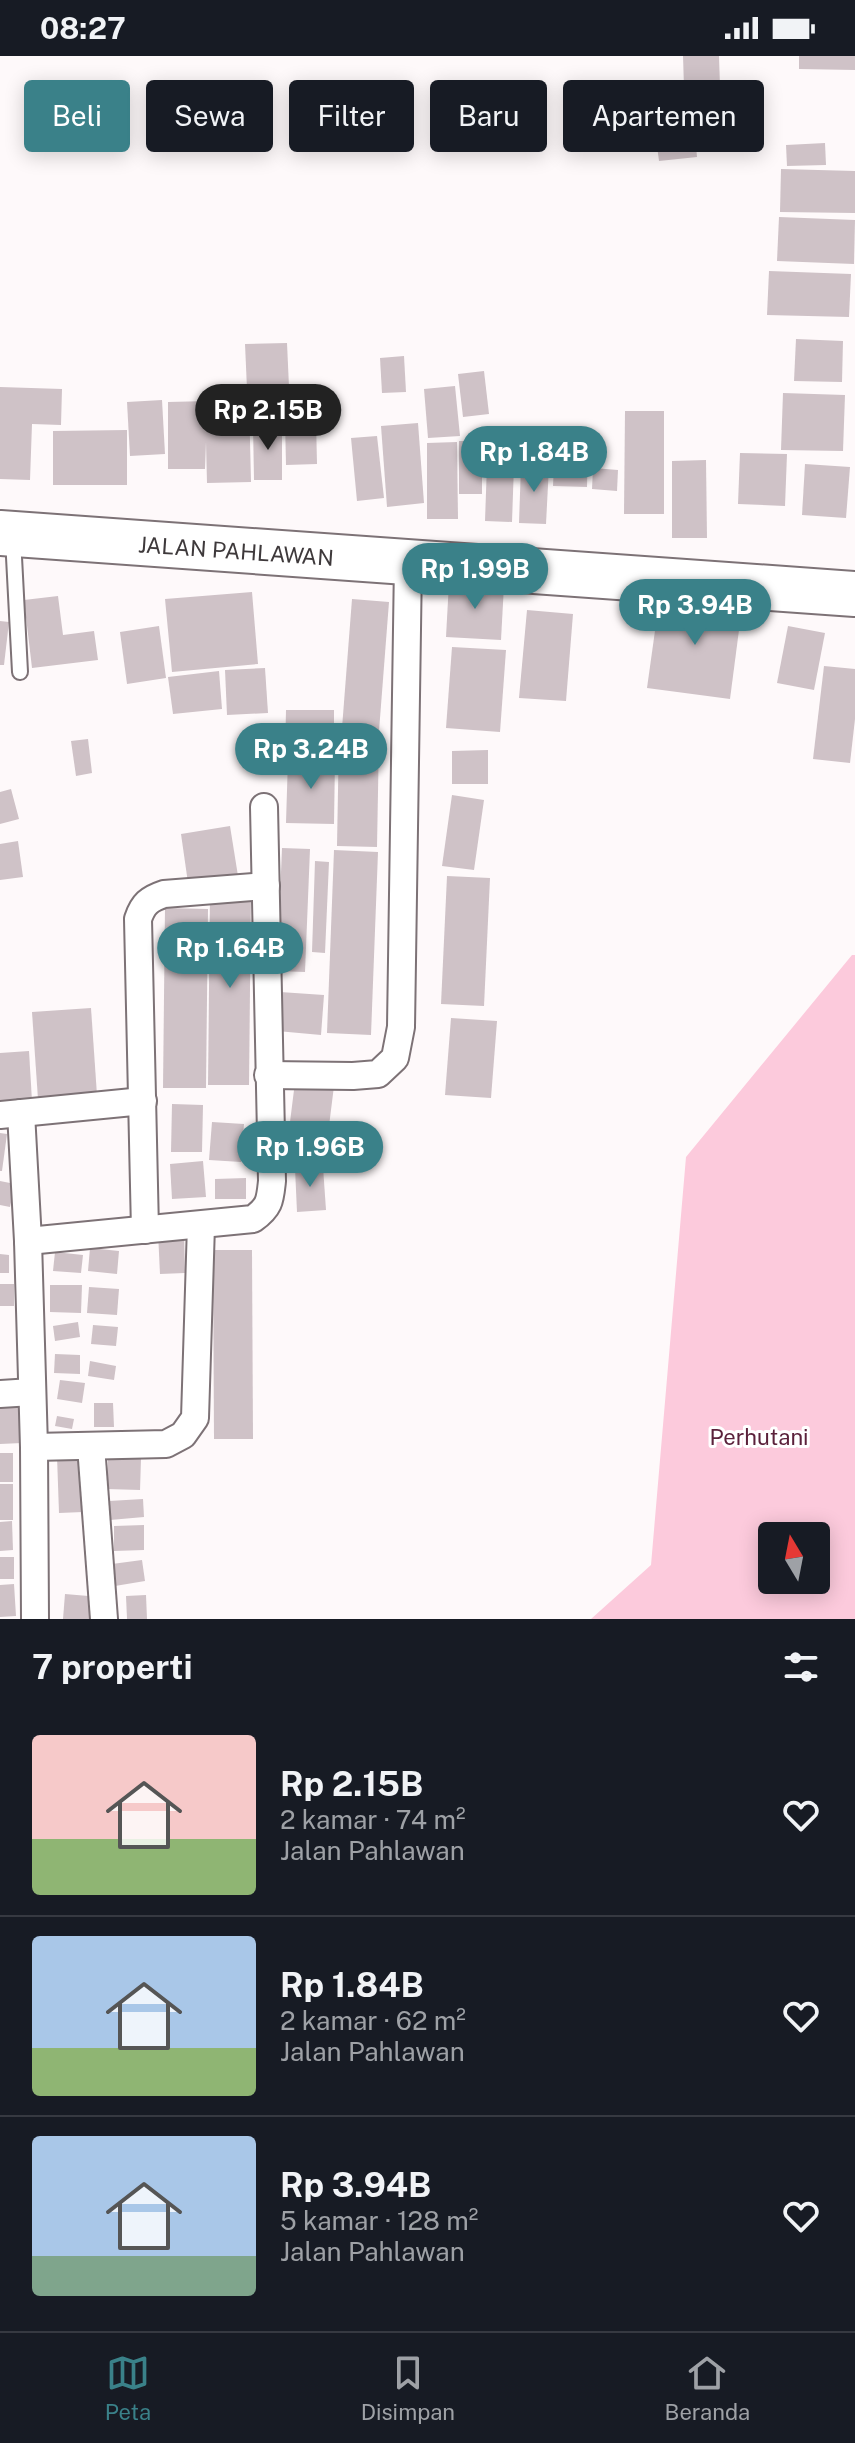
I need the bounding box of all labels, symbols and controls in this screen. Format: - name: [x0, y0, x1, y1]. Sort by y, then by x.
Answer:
- text: 08:27: [40, 10, 126, 46]
- chip: Beli: [24, 80, 130, 152]
- chip: Sewa: [146, 80, 273, 152]
- chip: Filter: [289, 80, 414, 152]
- chip: Baru: [430, 80, 547, 152]
- chip: Apartemen: [563, 80, 764, 152]
- pin: Rp 2.15B: [185, 384, 351, 452]
- text: Rp 2.15B: [213, 394, 323, 425]
- pin: Rp 1.84B: [451, 426, 617, 494]
- text: Rp 1.84B: [479, 436, 589, 467]
- street label: JALAN PAHLAWAN: [137, 531, 335, 571]
- pin: Rp 1.99B: [392, 543, 558, 611]
- text: Rp 1.99B: [420, 553, 530, 584]
- pin: Rp 3.94B: [612, 579, 778, 647]
- text: Rp 3.94B: [637, 589, 753, 620]
- pin: Rp 3.24B: [228, 723, 394, 791]
- text: Rp 3.24B: [253, 733, 369, 764]
- pin: Rp 1.64B: [147, 922, 313, 990]
- text: Rp 1.64B: [175, 932, 285, 963]
- pin: Rp 1.96B: [227, 1121, 393, 1189]
- text: Rp 1.96B: [255, 1131, 365, 1162]
- park label: Perhutani: [709, 1424, 809, 1450]
- north arrow: [758, 1522, 830, 1594]
- map controls: [758, 1522, 830, 1594]
- icon: filters: [779, 1645, 823, 1689]
- text: 7 properti: [32, 1647, 192, 1687]
- text: Rp 2.15B: [280, 1764, 423, 1804]
- icon: home: [96, 1767, 192, 1863]
- icon: heart: [779, 1793, 823, 1837]
- text: 2 kamar · 74 m²: [280, 1804, 466, 1835]
- text: Jalan Pahlawan: [280, 1835, 465, 1866]
- text: Rp 1.84B: [280, 1965, 424, 2005]
- icon: home: [96, 1968, 192, 2064]
- icon: heart: [779, 1994, 823, 2038]
- text: 2 kamar · 62 m²: [280, 2005, 466, 2036]
- text: Jalan Pahlawan: [280, 2036, 465, 2067]
- text: Rp 3.94B: [280, 2165, 431, 2205]
- icon: home: [96, 2168, 192, 2264]
- icon: heart: [779, 2194, 823, 2238]
- text: 5 kamar · 128 m²: [280, 2205, 478, 2236]
- text: Jalan Pahlawan: [280, 2236, 465, 2267]
- tab: Peta: [105, 2351, 151, 2425]
- tab: Disimpan: [361, 2351, 455, 2425]
- tab: Beranda: [665, 2351, 750, 2425]

